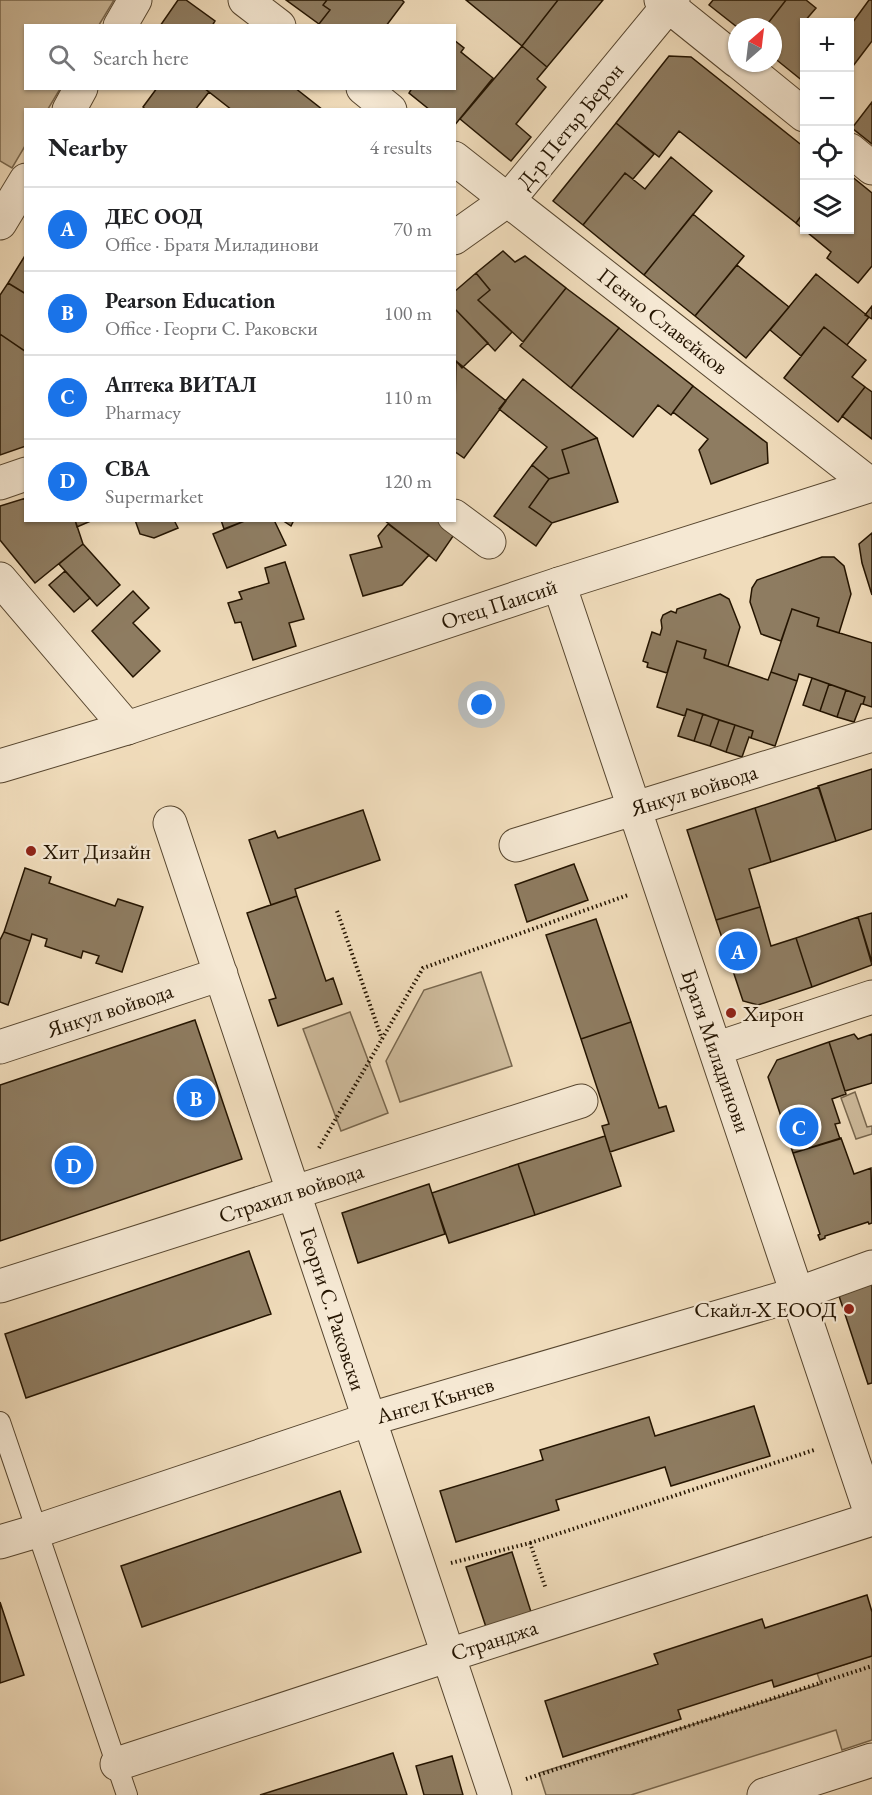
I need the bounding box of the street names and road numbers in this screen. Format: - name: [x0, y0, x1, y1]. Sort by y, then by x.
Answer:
- street label: Д-р Петър Берон: [510, 57, 630, 195]
- street label: Пенчо Славейков: [592, 261, 734, 381]
- street label: Отец Паисий: [437, 571, 561, 636]
- street label: Янкул войвода: [626, 757, 761, 823]
- street label: Братя Миладинови: [674, 965, 758, 1137]
- street label: Янкул войвода: [42, 976, 177, 1044]
- street label: Страхил войвода: [215, 1156, 367, 1230]
- street label: Георги С. Раковски: [293, 1224, 373, 1395]
- street label: Ангел Кънчев: [372, 1369, 497, 1431]
- street label: Странджа: [447, 1612, 541, 1668]

